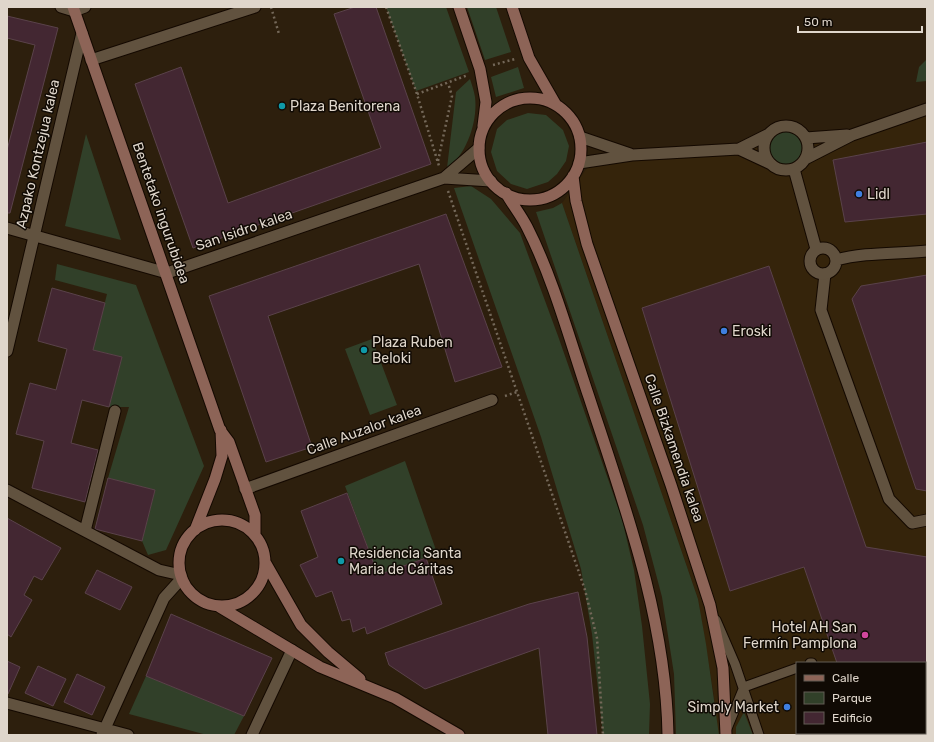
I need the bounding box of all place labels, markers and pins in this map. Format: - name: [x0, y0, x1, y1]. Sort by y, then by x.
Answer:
- place label: Plaza Benitorena: [290, 98, 400, 115]
- marker: Plaza Benitorena: [277, 101, 287, 111]
- place label: Lidl: [867, 186, 890, 203]
- marker: Lidl: [854, 189, 864, 199]
- place label: Eroski: [732, 323, 771, 340]
- marker: Eroski: [719, 326, 729, 336]
- place label: Plaza Ruben Beloki: [372, 334, 453, 367]
- marker: Plaza Ruben Beloki: [359, 345, 369, 355]
- place label: Residencia Santa Maria de Cáritas: [349, 545, 461, 578]
- marker: Residencia Santa Maria de Cáritas: [336, 556, 346, 566]
- place label: Hotel AH San Fermín Pamplona: [743, 619, 857, 652]
- marker: Hotel AH San Fermín Pamplona: [860, 630, 870, 640]
- place label: Simply Market: [688, 699, 780, 716]
- marker: Simply Market: [782, 702, 792, 712]

